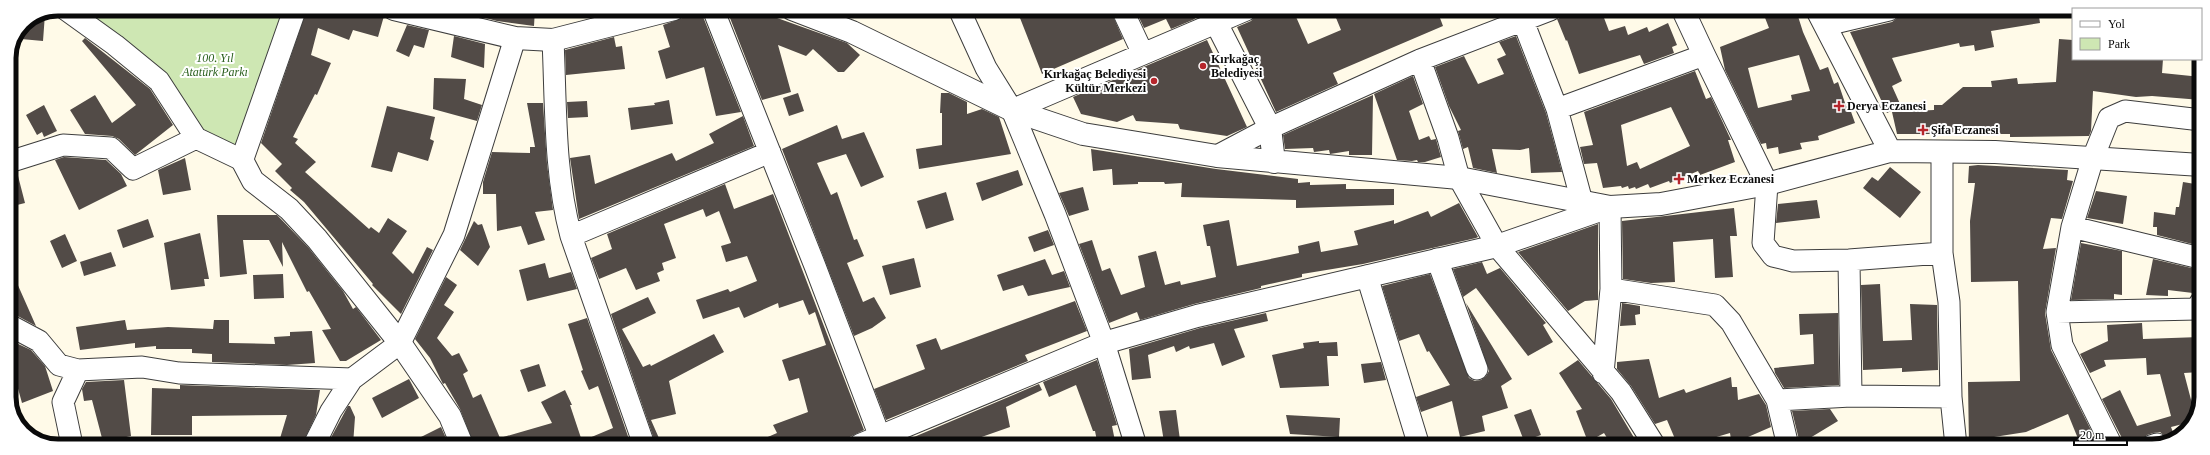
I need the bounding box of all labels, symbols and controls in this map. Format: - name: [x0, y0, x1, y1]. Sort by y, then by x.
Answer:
- legend: [2072, 8, 2202, 60]
- text: Yol: [2108, 17, 2125, 31]
- text: Park: [2108, 37, 2130, 51]
- park label: 100. Yıl Atatürk Parkı: [181, 51, 248, 79]
- place label: Kırkağaç Belediyesi: [1211, 52, 1263, 80]
- marker: Kırkağaç Belediyesi: [1198, 61, 1208, 71]
- place label: Kırkağaç Belediyesi Kültür Merkezi: [1044, 67, 1147, 95]
- marker: Kırkağaç Belediyesi Kültür Merkezi: [1149, 76, 1159, 86]
- place label: Derya Eczanesi: [1847, 99, 1927, 113]
- marker: Derya Eczanesi: [1834, 101, 1844, 111]
- place label: Şifa Eczanesi: [1931, 123, 1999, 137]
- marker: Şifa Eczanesi: [1918, 125, 1928, 135]
- place label: Merkez Eczanesi: [1687, 172, 1775, 186]
- marker: Merkez Eczanesi: [1674, 174, 1684, 184]
- scale bar: [2074, 421, 2127, 447]
- text: 20 m: [2080, 428, 2105, 442]

